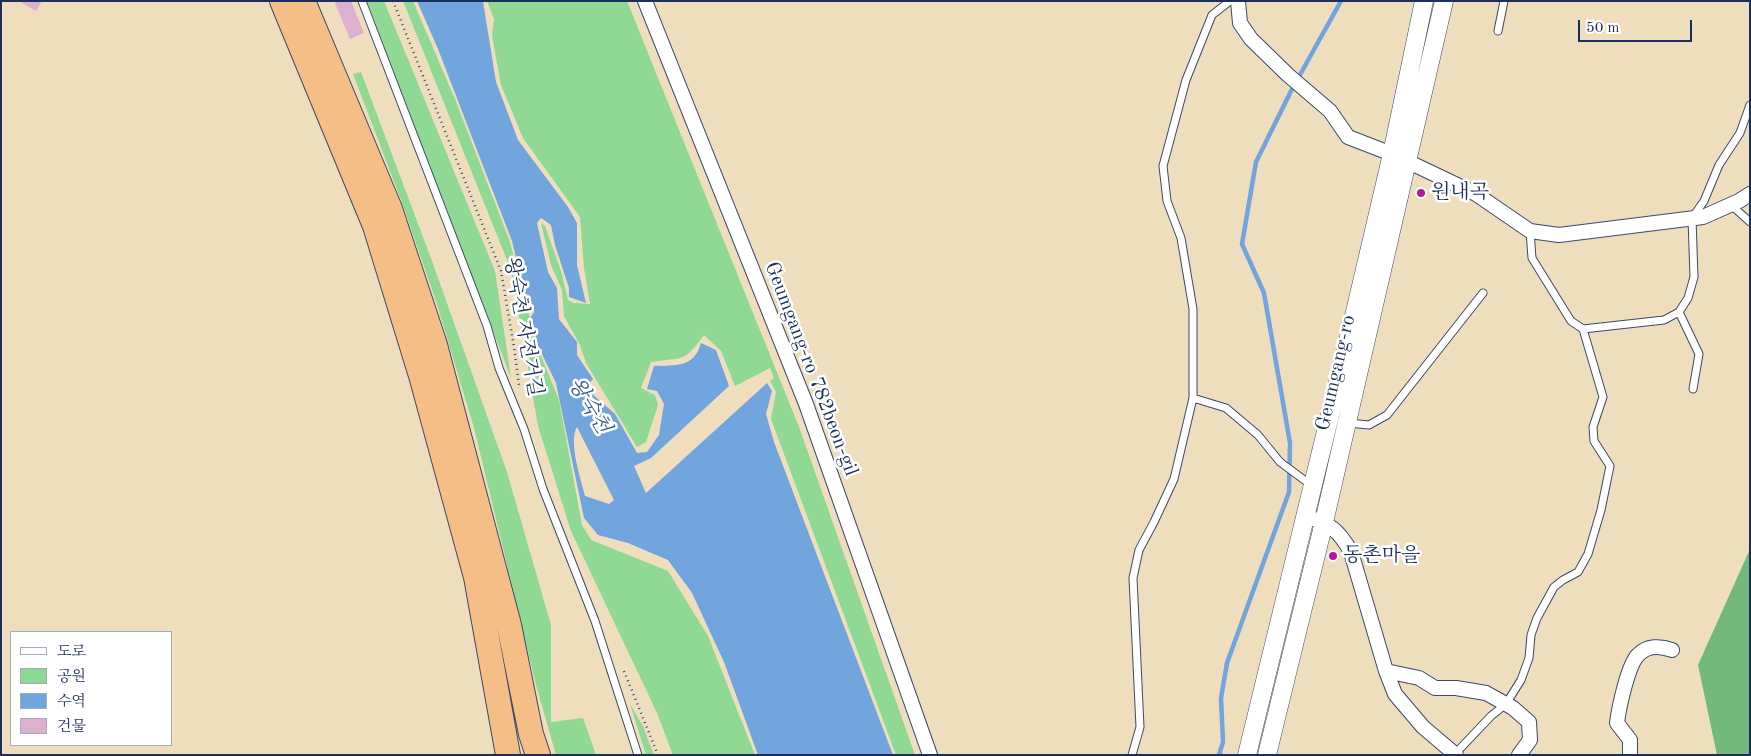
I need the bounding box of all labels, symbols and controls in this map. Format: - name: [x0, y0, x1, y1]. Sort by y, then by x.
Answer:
- scale bar: [1581, 10, 1695, 42]
- text: 50 m: [1586, 21, 1620, 36]
- place label: 원내곡: [1431, 181, 1489, 205]
- marker: 원내곡: [1415, 187, 1427, 199]
- street label: 왕숙천 자전거길: [499, 256, 547, 398]
- street label: Geumgang-ro 782beon-gil: [759, 258, 863, 480]
- street label: Geumgang-ro: [1311, 313, 1361, 433]
- water label: 왕숙천: [563, 373, 615, 439]
- place label: 동촌마을: [1343, 544, 1420, 568]
- marker: 동촌마을: [1327, 550, 1339, 562]
- legend: [10, 631, 172, 746]
- text: 도로: [57, 645, 86, 660]
- text: 공원: [57, 670, 86, 685]
- text: 수역: [57, 695, 86, 710]
- text: 건물: [57, 720, 86, 735]

